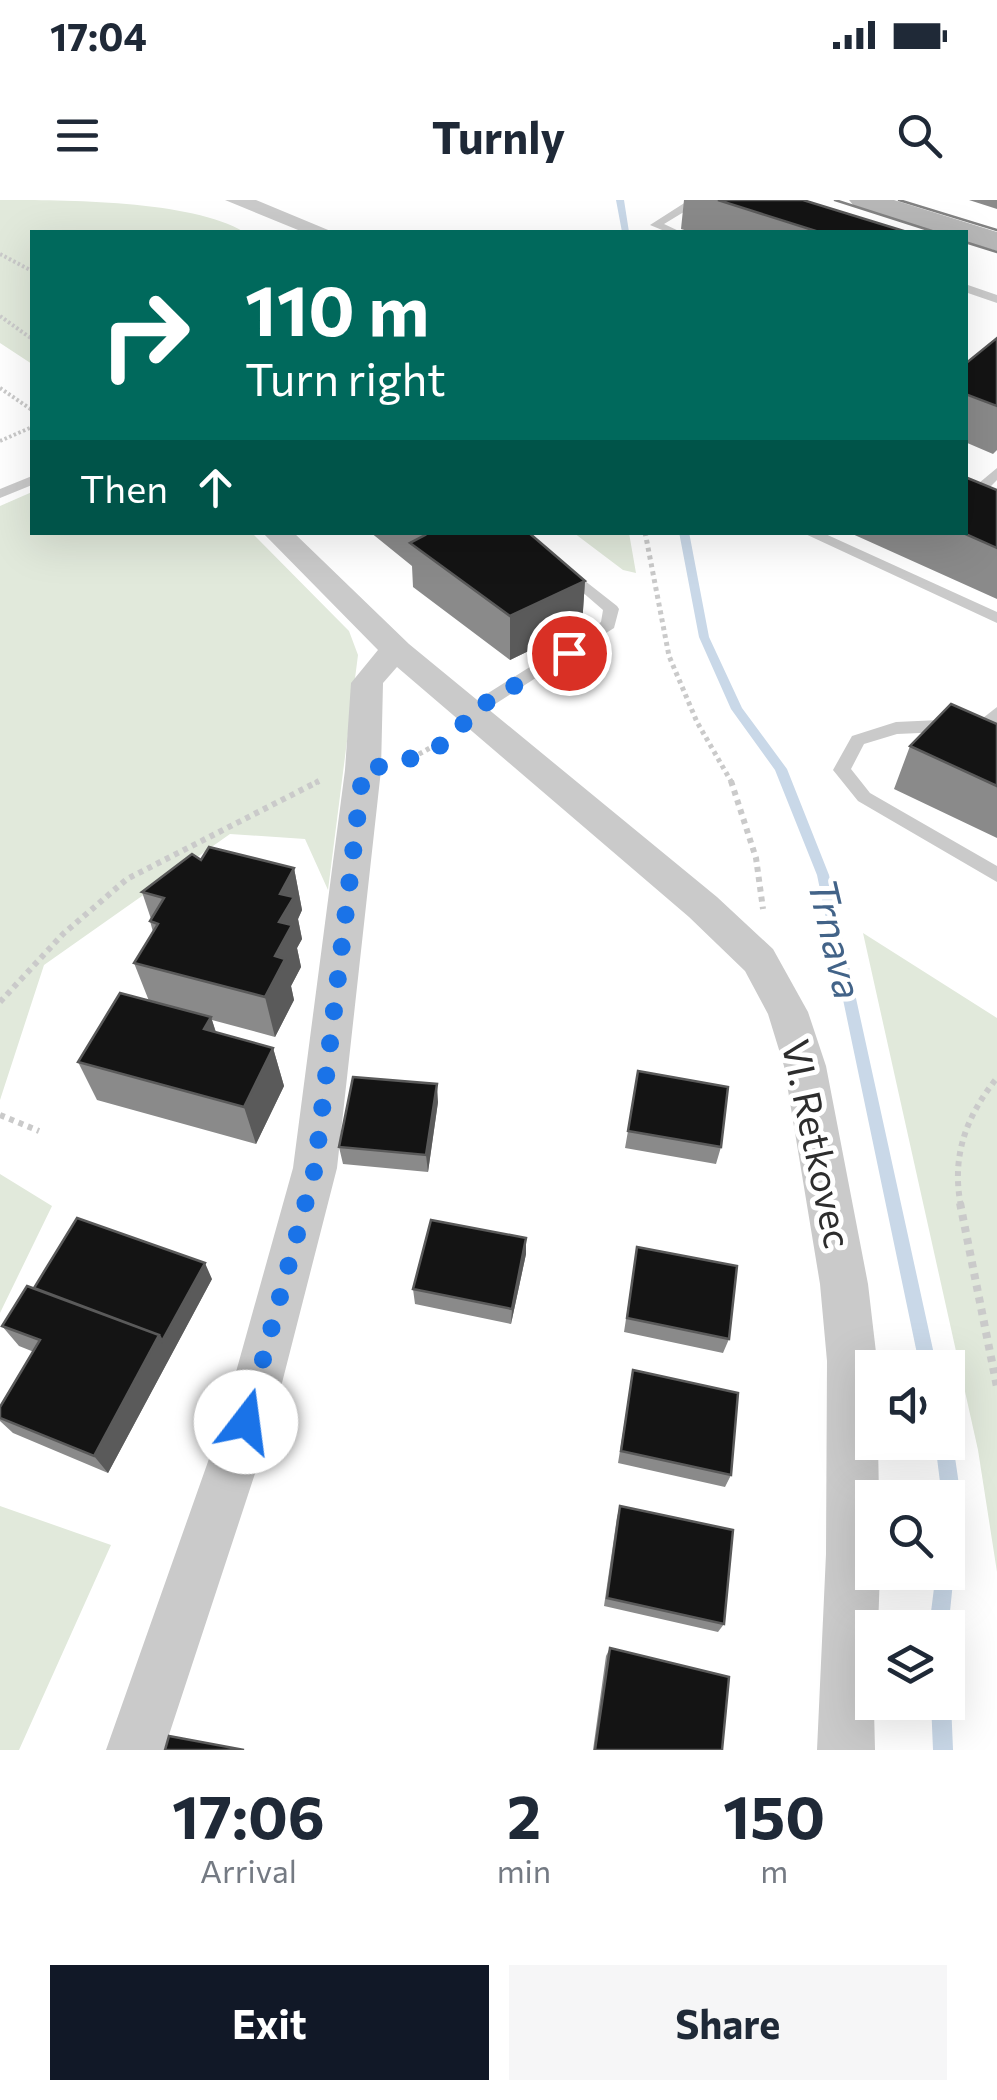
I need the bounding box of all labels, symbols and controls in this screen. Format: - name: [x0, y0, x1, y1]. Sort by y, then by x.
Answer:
- text: 17:04: [50, 12, 147, 59]
- icon: menu: [50, 108, 105, 163]
- text: Turnly: [432, 108, 565, 163]
- icon: search: [892, 108, 947, 163]
- text: 110 m: [245, 265, 429, 350]
- icon: right: [80, 270, 210, 400]
- text: Turn right: [245, 350, 446, 405]
- icon: ahead: [188, 460, 243, 515]
- text: Then: [80, 464, 168, 511]
- pin: [527, 611, 612, 696]
- icon: arrive: [542, 626, 597, 681]
- water label: Trnava: [800, 873, 875, 1004]
- street label: VI. Retkovec: [773, 1035, 863, 1252]
- map controls: [855, 1350, 965, 1720]
- button: sound: [855, 1350, 965, 1460]
- position arrow: [194, 1370, 298, 1474]
- button: search: [855, 1480, 965, 1590]
- button: layers: [855, 1610, 965, 1720]
- text: 17:06: [172, 1778, 325, 1851]
- text: 2: [507, 1778, 541, 1851]
- text: 150: [723, 1778, 825, 1851]
- text: Arrival: [200, 1850, 297, 1890]
- text: min: [497, 1850, 551, 1890]
- text: m: [760, 1850, 788, 1890]
- button: Exit: [50, 1965, 489, 2080]
- button: Share: [509, 1965, 947, 2080]

